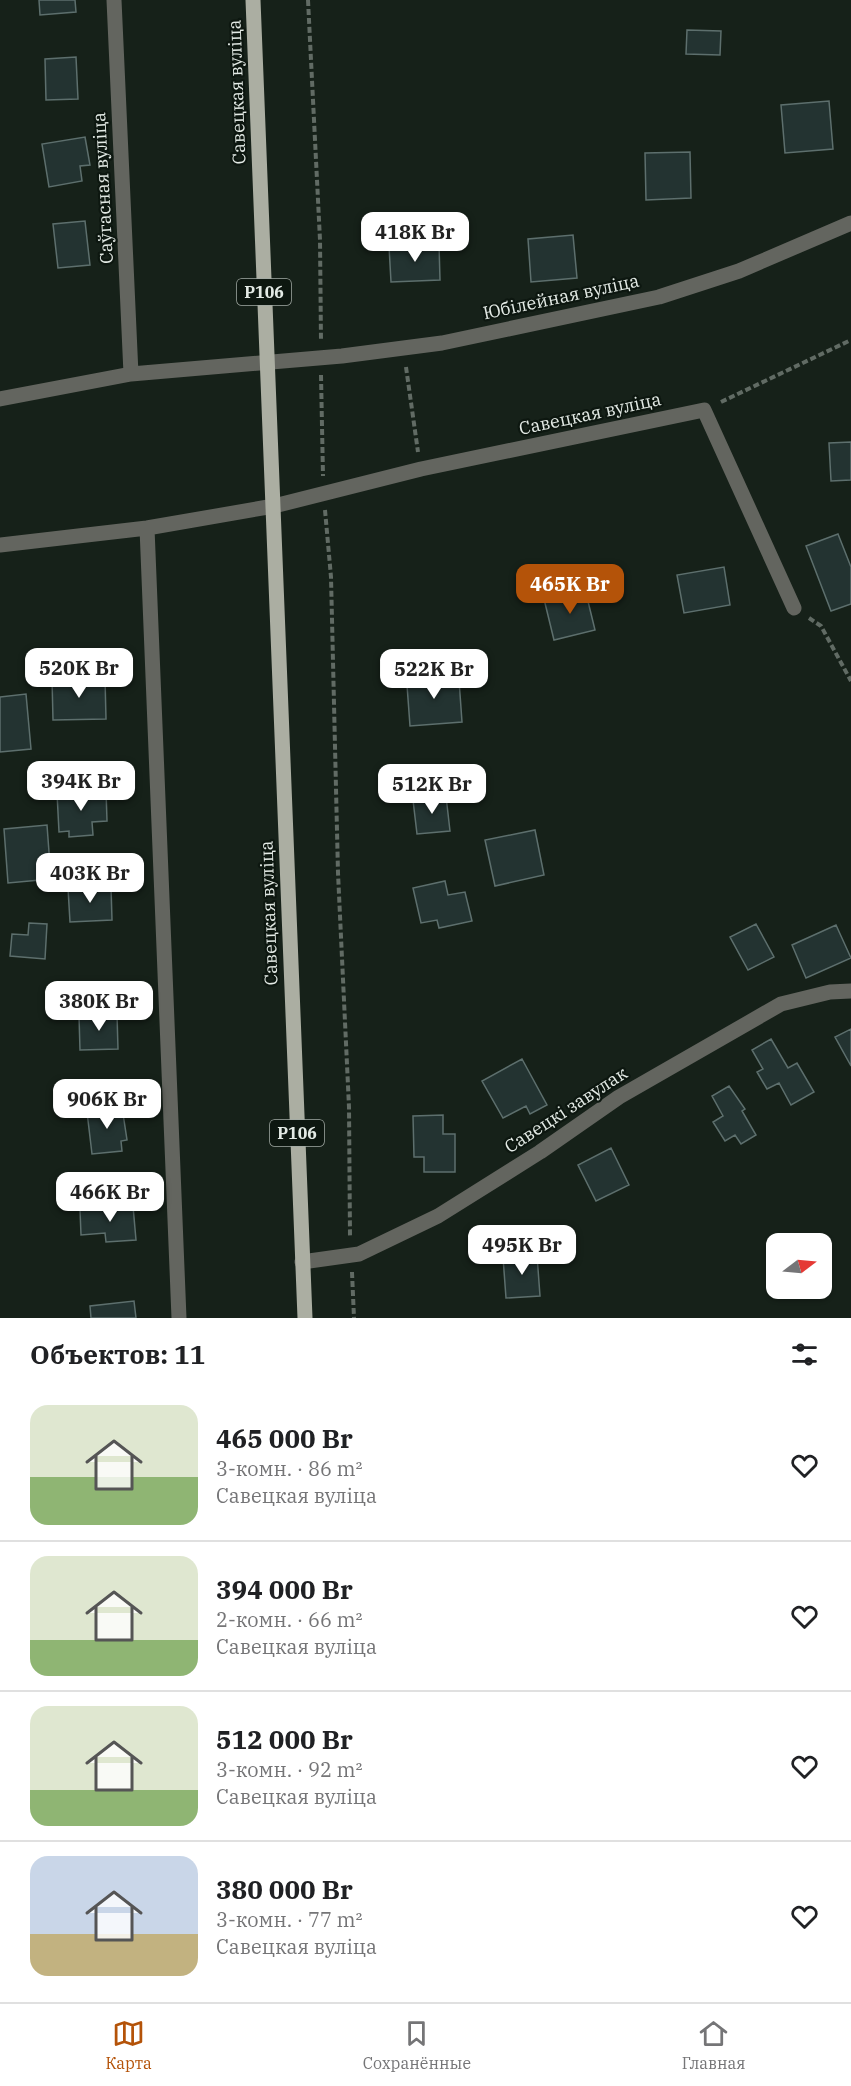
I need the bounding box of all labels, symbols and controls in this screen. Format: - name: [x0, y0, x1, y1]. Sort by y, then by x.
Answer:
- street label: Савецкая вуліца: [222, 19, 251, 165]
- street label: Саўгасная вуліца: [87, 111, 118, 264]
- pin: 418K Br: [360, 212, 470, 263]
- text: 418K Br: [375, 218, 455, 245]
- street label: Юбілейная вуліца: [481, 269, 641, 324]
- road number: Р106: [237, 279, 291, 305]
- street label: Савецкая вуліца: [517, 387, 663, 440]
- pin: 465K Br: [515, 564, 625, 615]
- text: 465K Br: [530, 570, 610, 597]
- pin: 520K Br: [24, 648, 134, 699]
- pin: 522K Br: [379, 649, 489, 700]
- text: 520K Br: [39, 654, 119, 681]
- text: 522K Br: [394, 655, 474, 682]
- pin: 394K Br: [26, 761, 136, 812]
- pin: 512K Br: [377, 764, 487, 815]
- text: 394K Br: [41, 767, 121, 794]
- text: 512K Br: [392, 770, 472, 797]
- street label: Савецкая вуліца: [254, 840, 283, 986]
- pin: 403K Br: [35, 853, 145, 904]
- text: 403K Br: [50, 859, 130, 886]
- pin: 380K Br: [44, 981, 154, 1032]
- text: 380K Br: [59, 987, 139, 1014]
- street label: Савецкі завулак: [500, 1061, 632, 1158]
- pin: 906K Br: [52, 1079, 162, 1130]
- text: 906K Br: [67, 1085, 147, 1112]
- road number: Р106: [270, 1120, 324, 1146]
- pin: 466K Br: [55, 1172, 165, 1223]
- text: 466K Br: [70, 1178, 150, 1205]
- pin: 495K Br: [467, 1225, 577, 1276]
- text: 495K Br: [482, 1231, 562, 1258]
- north arrow: [766, 1233, 832, 1299]
- map controls: [766, 1233, 832, 1299]
- text: Объектов: 11: [30, 1337, 205, 1371]
- icon: filters: [788, 1338, 821, 1371]
- text: 465 000 Br: [216, 1421, 353, 1455]
- icon: home: [78, 1429, 150, 1501]
- icon: heart: [788, 1449, 821, 1482]
- text: 3-комн. · 86 m²: [216, 1455, 363, 1482]
- text: Савецкая вуліца: [216, 1482, 377, 1509]
- text: 394 000 Br: [216, 1572, 353, 1606]
- icon: home: [78, 1580, 150, 1652]
- icon: heart: [788, 1600, 821, 1633]
- text: 2-комн. · 66 m²: [216, 1606, 363, 1633]
- text: Савецкая вуліца: [216, 1633, 377, 1660]
- text: 512 000 Br: [216, 1722, 353, 1756]
- icon: home: [78, 1730, 150, 1802]
- icon: heart: [788, 1750, 821, 1783]
- text: 3-комн. · 92 m²: [216, 1756, 363, 1783]
- text: Савецкая вуліца: [216, 1783, 377, 1810]
- text: 380 000 Br: [216, 1872, 353, 1906]
- icon: home: [78, 1880, 150, 1952]
- icon: heart: [788, 1900, 821, 1933]
- text: 3-комн. · 77 m²: [216, 1906, 363, 1933]
- text: Савецкая вуліца: [216, 1933, 377, 1960]
- tab: Карта: [105, 2017, 152, 2073]
- tab: Сохранённые: [363, 2017, 471, 2073]
- tab: Главная: [682, 2017, 746, 2073]

